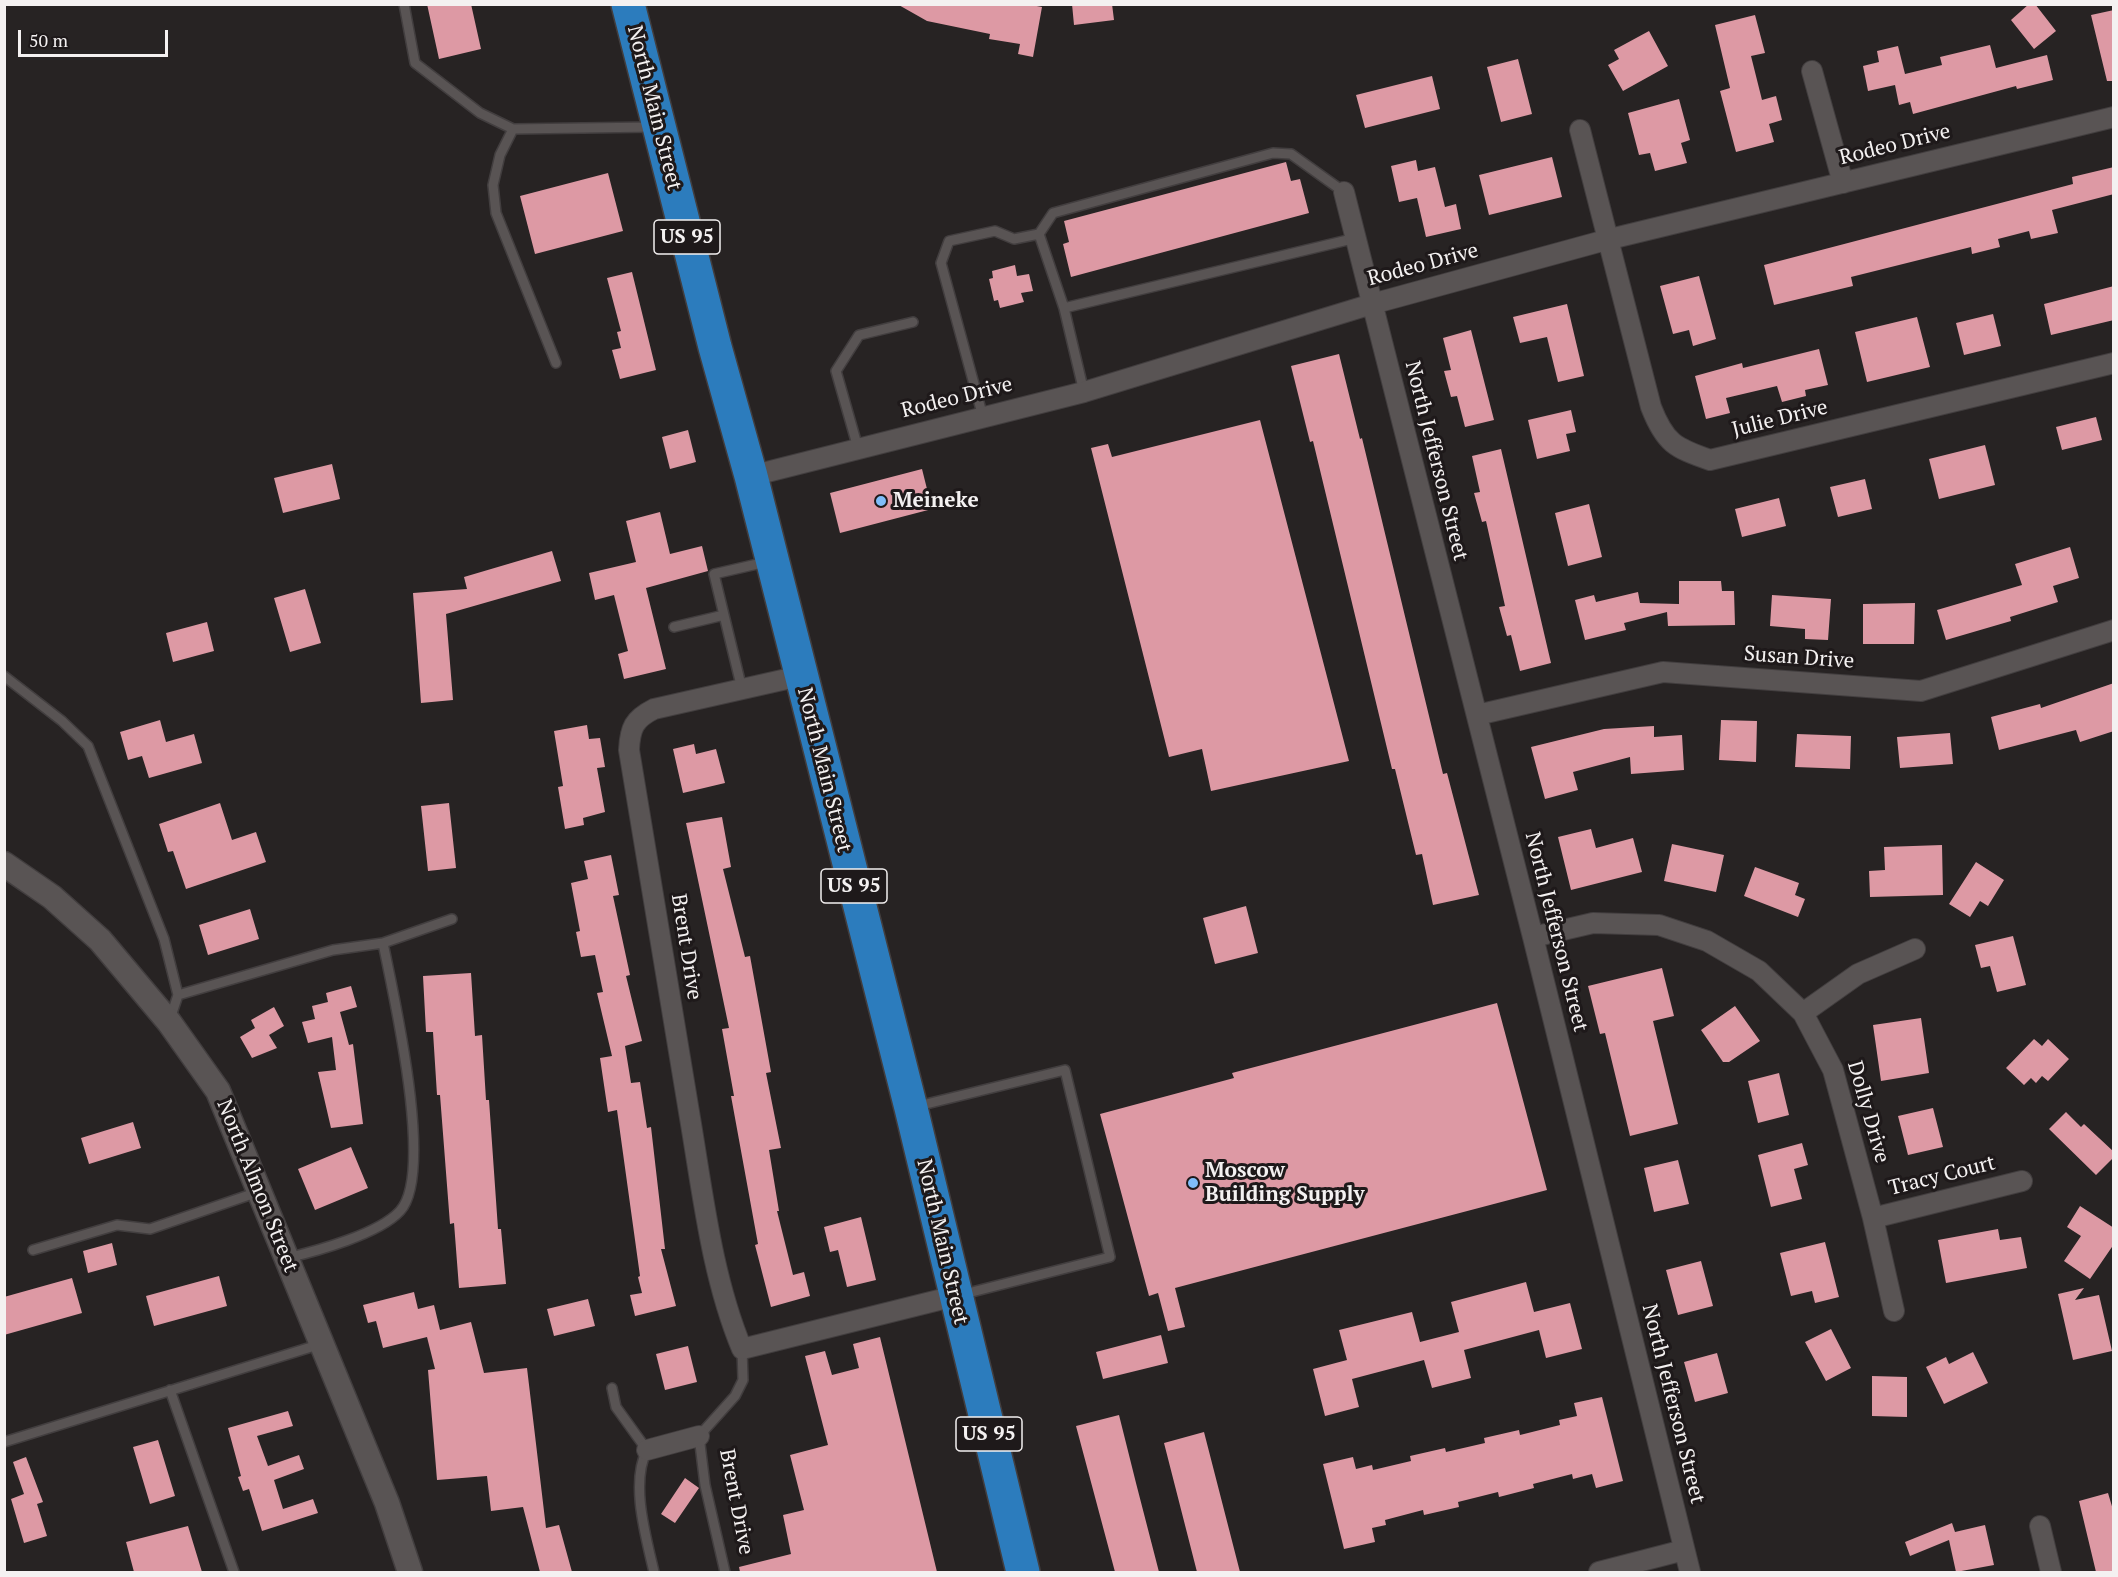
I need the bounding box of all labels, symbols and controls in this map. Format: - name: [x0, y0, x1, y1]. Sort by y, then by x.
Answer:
- scale bar: [21, 18, 171, 56]
- street label: North Main Street: [621, 23, 687, 193]
- text: 50 m: [29, 28, 68, 52]
- street label: Rodeo Drive: [1837, 119, 1953, 171]
- road number: US 95: [654, 220, 720, 254]
- street label: Rodeo Drive: [1365, 238, 1481, 292]
- street label: North Jefferson Street: [1399, 359, 1473, 563]
- street label: Rodeo Drive: [899, 372, 1015, 424]
- street label: Julie Drive: [1730, 395, 1830, 443]
- place label: Meineke: [893, 488, 979, 514]
- marker: Meineke: [874, 494, 888, 508]
- street label: Susan Drive: [1743, 642, 1855, 674]
- street label: North Main Street: [791, 685, 857, 855]
- street label: North Jefferson Street: [1519, 830, 1593, 1034]
- road number: US 95: [821, 869, 887, 903]
- street label: Brent Drive: [665, 892, 707, 1002]
- street label: Dolly Drive: [1841, 1058, 1895, 1166]
- street label: North Almon Street: [211, 1096, 303, 1276]
- street label: Tracy Court: [1886, 1151, 1998, 1201]
- street label: North Main Street: [911, 1157, 973, 1327]
- place label: Moscow Building Supply: [1205, 1158, 1365, 1208]
- marker: Moscow Building Supply: [1186, 1176, 1200, 1190]
- street label: North Jefferson Street: [1636, 1302, 1710, 1506]
- road number: US 95: [956, 1417, 1022, 1451]
- street label: Brent Drive: [713, 1447, 759, 1557]

